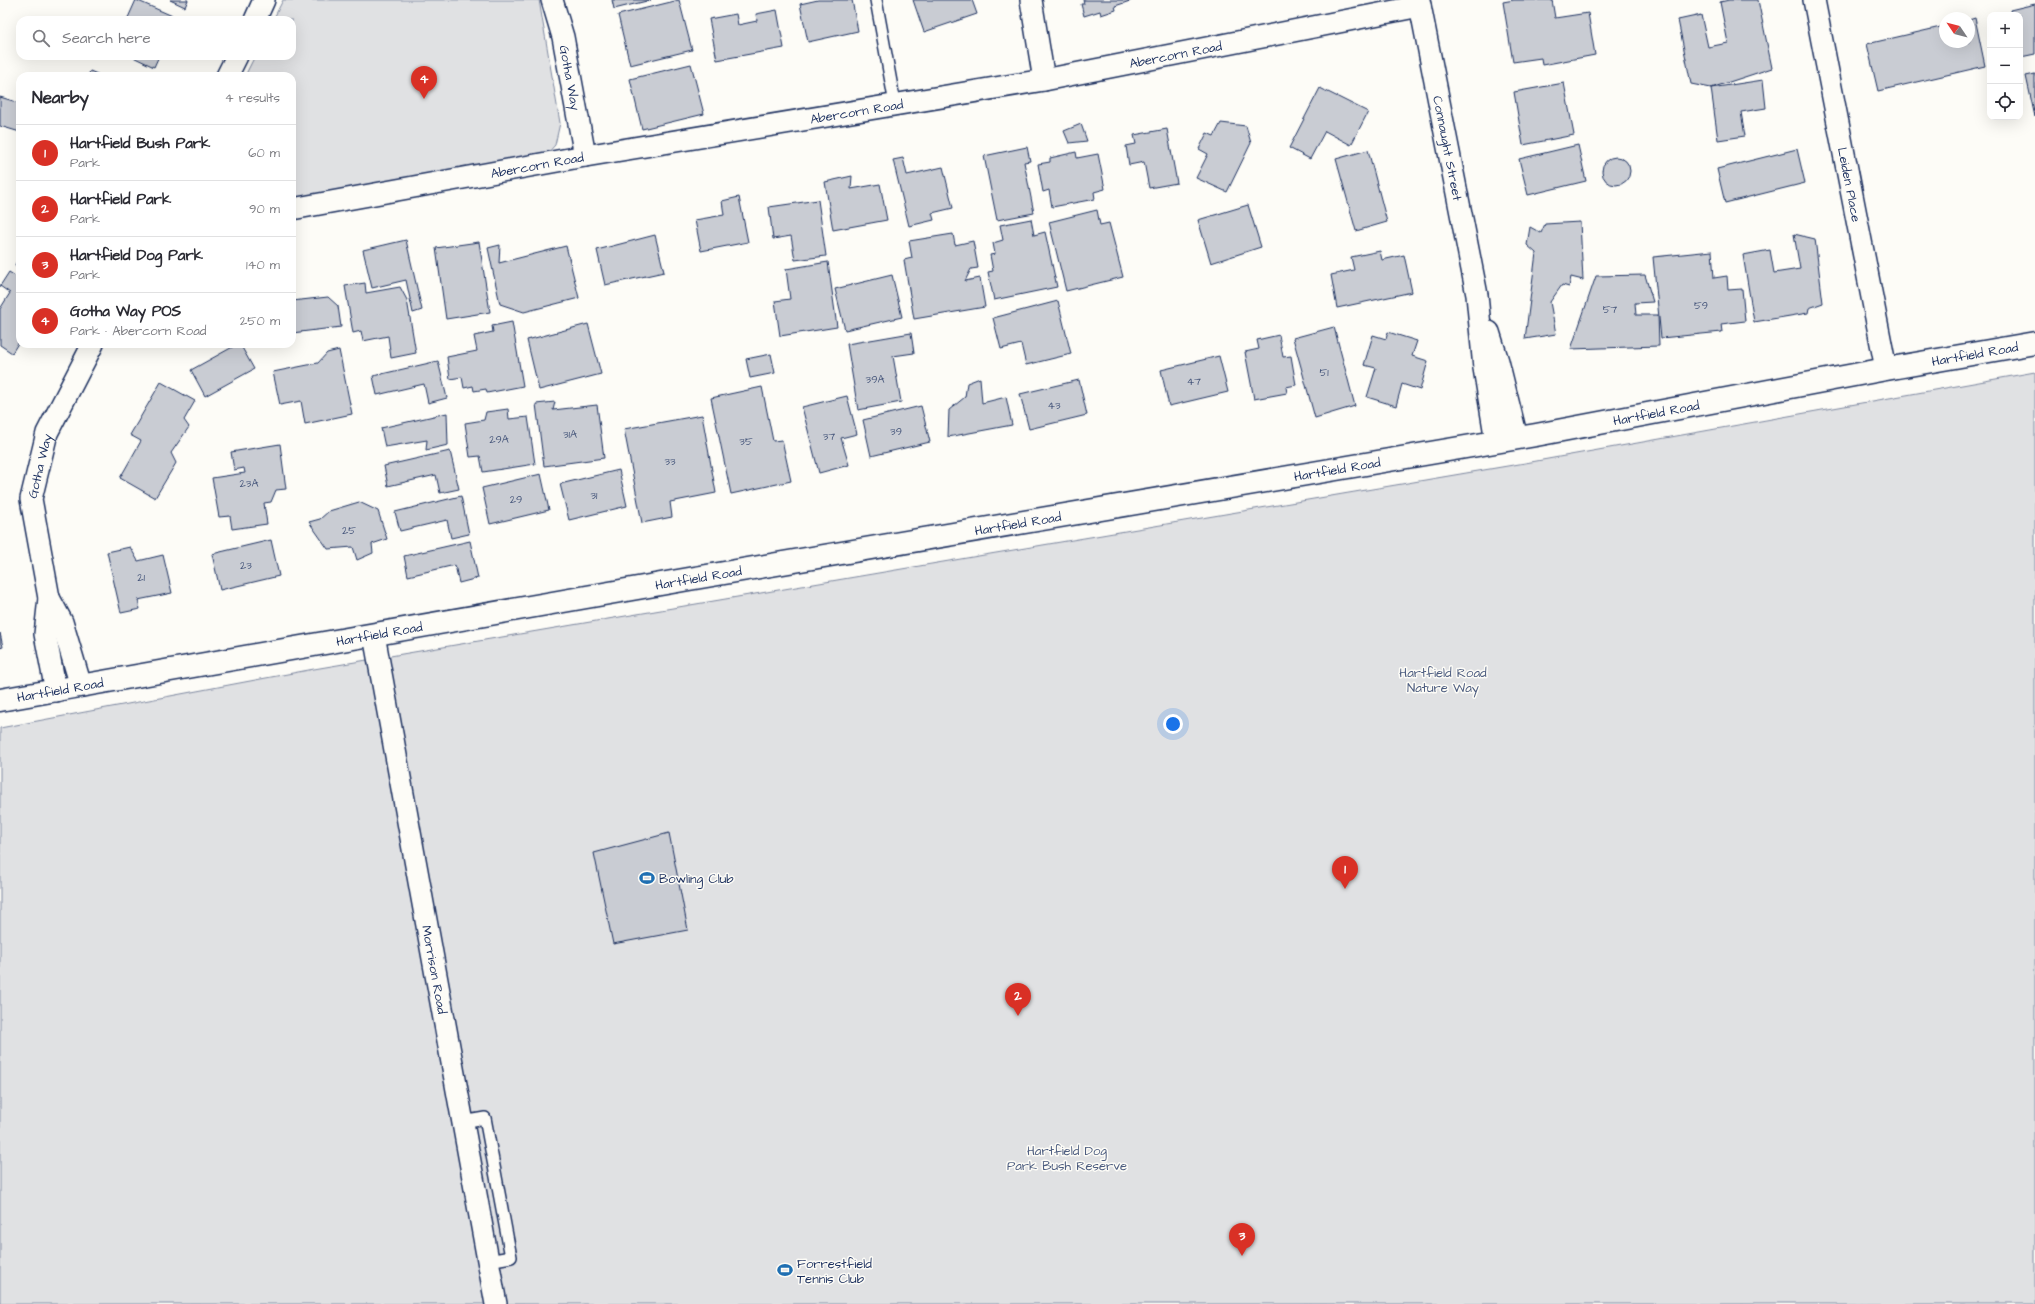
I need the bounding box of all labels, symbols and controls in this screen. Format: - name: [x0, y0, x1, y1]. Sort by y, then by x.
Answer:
- north arrow: [1939, 12, 1975, 48]
- map controls: [1987, 12, 2023, 120]
- button: +: [1987, 12, 2023, 48]
- search box: [16, 16, 296, 60]
- icon: search: [30, 27, 52, 49]
- text: Search here: [62, 28, 151, 49]
- street label: Abercorn Road: [1128, 37, 1224, 73]
- street label: Gotha Way: [555, 44, 584, 112]
- button: −: [1987, 48, 2023, 84]
- pin: 4: [411, 66, 437, 99]
- button: locate: [1987, 84, 2023, 120]
- text: Nearby: [32, 86, 89, 110]
- text: 4 results: [225, 89, 280, 107]
- street label: Connaught Street: [1428, 94, 1466, 203]
- street label: Abercorn Road: [809, 95, 905, 129]
- text: Hartfield Bush Park: [70, 133, 210, 154]
- text: 1: [44, 144, 46, 162]
- text: 60 m: [248, 144, 280, 162]
- street label: Leiden Place: [1833, 146, 1865, 224]
- street label: Abercorn Road: [489, 148, 585, 183]
- text: Park: [70, 154, 100, 172]
- text: Hartfield Park: [70, 189, 171, 210]
- text: 2: [41, 200, 49, 218]
- text: 90 m: [249, 200, 280, 218]
- text: Park: [70, 210, 100, 228]
- text: Hartfield Dog Park: [70, 245, 203, 266]
- text: 3: [42, 256, 48, 274]
- text: 140 m: [246, 256, 280, 274]
- text: Park: [70, 266, 100, 284]
- house number: 59: [1694, 298, 1708, 313]
- text: Gotha Way POS: [70, 301, 181, 322]
- house number: 57: [1603, 302, 1618, 317]
- text: 4: [41, 312, 49, 330]
- text: 250 m: [240, 312, 280, 330]
- text: Park · Abercorn Road: [70, 322, 206, 340]
- street label: Hartfield Road: [1930, 338, 2020, 371]
- house number: 51: [1319, 365, 1329, 380]
- house number: 39A: [866, 372, 884, 387]
- house number: 47: [1187, 374, 1201, 389]
- street label: Hartfield Road: [1612, 396, 1701, 430]
- house number: 43: [1047, 398, 1061, 413]
- house number: 39: [890, 424, 902, 439]
- house number: 31A: [563, 427, 577, 442]
- house number: 37: [823, 429, 835, 444]
- street label: Gotha Way: [23, 432, 57, 500]
- house number: 29A: [489, 432, 509, 447]
- house number: 35: [739, 434, 753, 449]
- house number: 33: [664, 454, 676, 469]
- street label: Hartfield Road: [1293, 454, 1382, 486]
- house number: 23A: [240, 476, 258, 491]
- house number: 31: [590, 488, 598, 503]
- house number: 29: [510, 492, 522, 507]
- street label: Hartfield Road: [973, 508, 1063, 540]
- house number: 25: [342, 523, 356, 538]
- house number: 23: [240, 558, 252, 573]
- street label: Hartfield Road: [654, 562, 743, 595]
- house number: 21: [137, 570, 145, 585]
- street label: Hartfield Road: [335, 618, 424, 651]
- park label: Hartfield Road Nature Way: [1399, 664, 1487, 698]
- street label: Hartfield Road: [16, 674, 105, 707]
- your location: [1163, 714, 1183, 734]
- pin: 1: [1332, 856, 1358, 889]
- sports icon: Bowling Club: [638, 869, 656, 887]
- place label: Bowling Club: [659, 870, 734, 889]
- street label: Morrison Road: [417, 924, 451, 1016]
- pin: 2: [1005, 983, 1031, 1016]
- park label: Hartfield Dog Park Bush Reserve: [1007, 1142, 1127, 1175]
- pin: 3: [1229, 1223, 1255, 1256]
- place label: Forrestfield Tennis Club: [797, 1255, 872, 1288]
- sports icon: Forrestfield Tennis Club: [776, 1261, 794, 1279]

